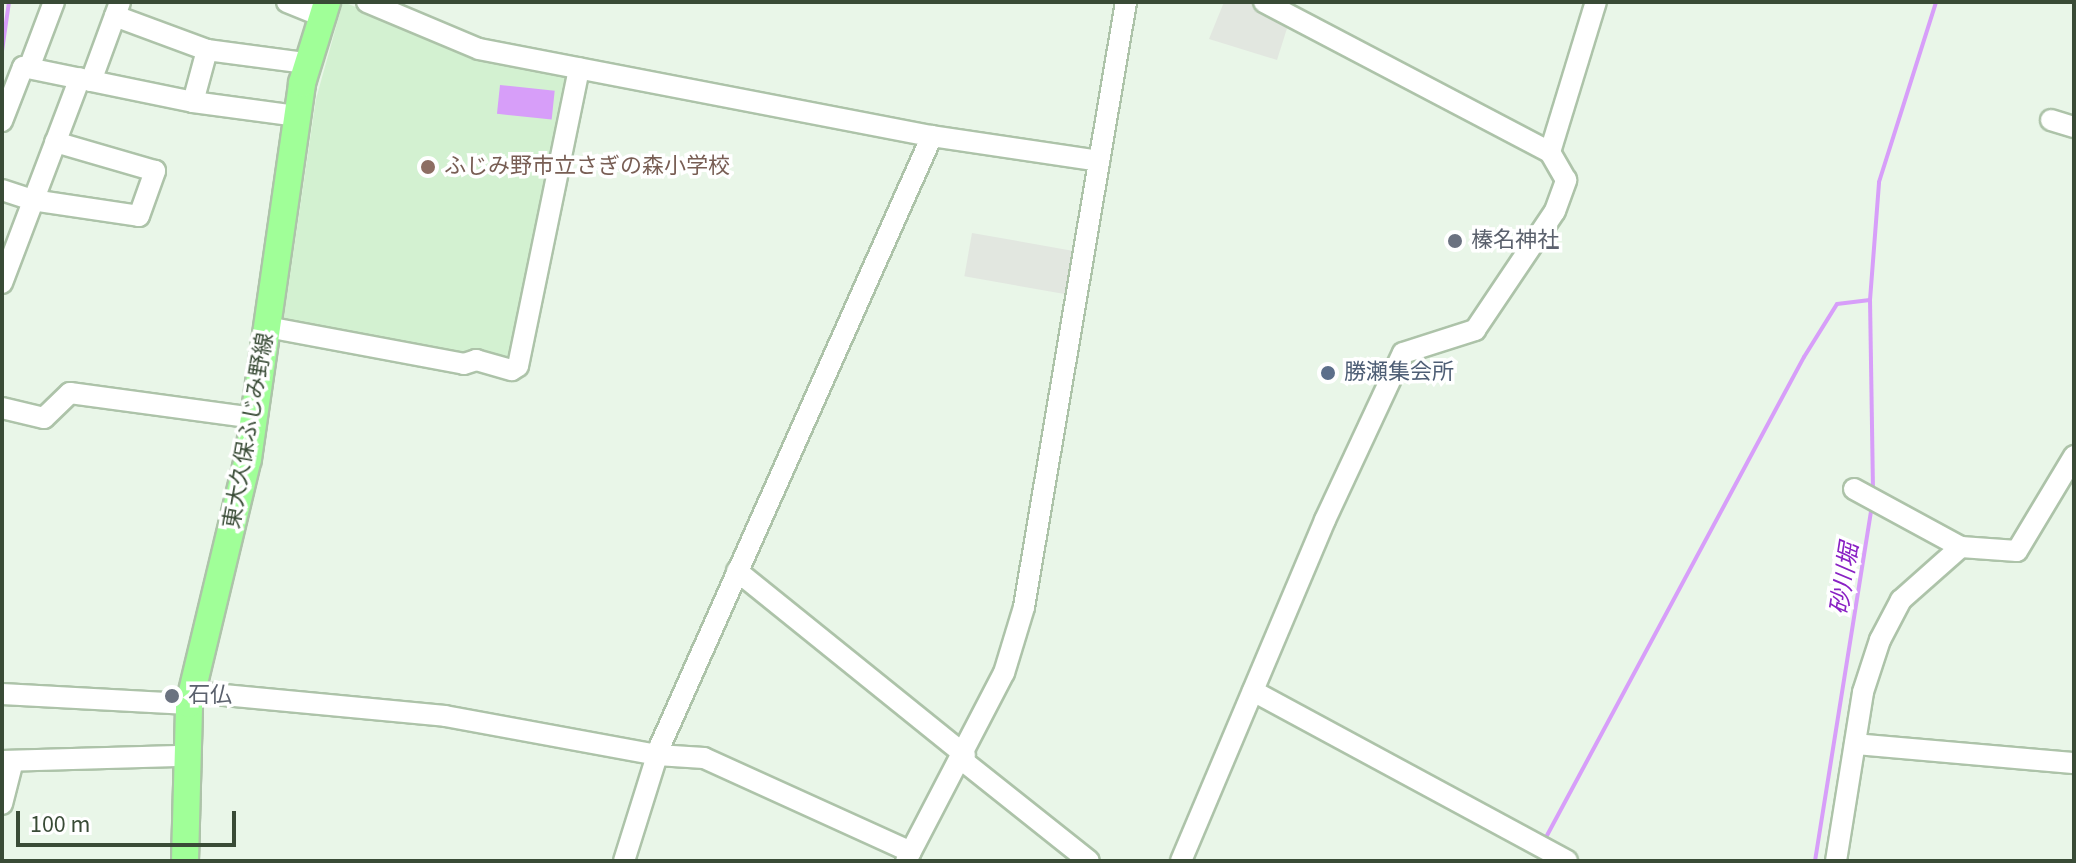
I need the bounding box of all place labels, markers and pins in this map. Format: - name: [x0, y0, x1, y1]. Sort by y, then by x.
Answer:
- place label: ふじみ野市立さぎの森小学校: [444, 154, 730, 180]
- marker: ふじみ野市立さぎの森小学校: [419, 158, 437, 176]
- place label: 榛名神社: [1471, 228, 1559, 254]
- marker: 榛名神社: [1446, 232, 1464, 250]
- place label: 勝瀬集会所: [1344, 360, 1454, 386]
- marker: 勝瀬集会所: [1319, 364, 1337, 382]
- place label: 石仏: [188, 683, 232, 709]
- marker: 石仏: [163, 687, 181, 705]

